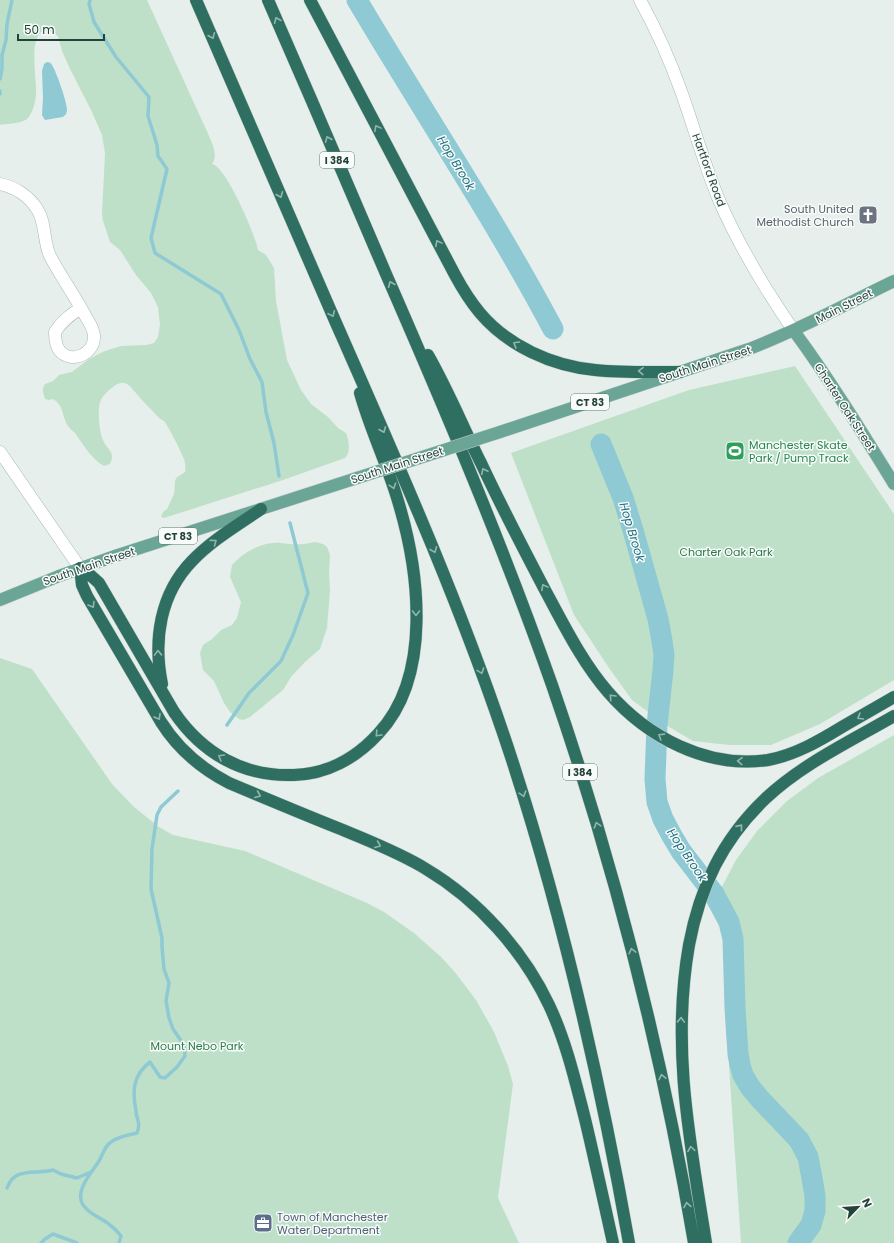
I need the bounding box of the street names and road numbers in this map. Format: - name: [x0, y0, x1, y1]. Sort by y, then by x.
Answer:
- street label: Hartford Road: [688, 131, 730, 209]
- road number: I 384: [320, 152, 354, 168]
- street label: Main Street: [813, 285, 875, 327]
- street label: South Main Street: [657, 342, 753, 386]
- street label: Charter Oak Street: [811, 360, 879, 454]
- road number: CT 83: [571, 394, 609, 410]
- street label: South Main Street: [349, 443, 445, 487]
- road number: CT 83: [159, 528, 197, 544]
- street label: South Main Street: [41, 543, 137, 589]
- road number: I 384: [563, 764, 597, 780]

